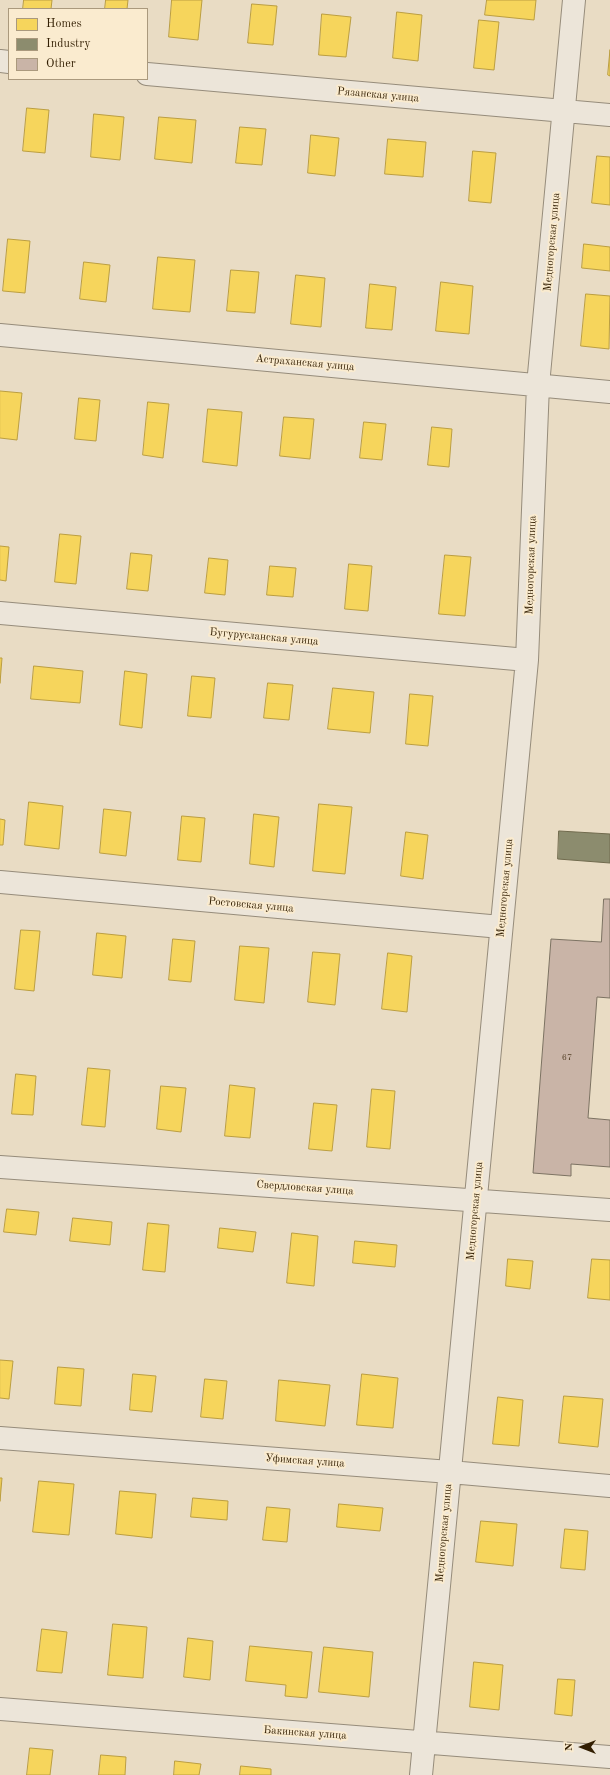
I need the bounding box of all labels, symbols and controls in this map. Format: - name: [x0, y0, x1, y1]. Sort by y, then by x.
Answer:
- legend: [8, 8, 148, 80]
- text: Homes: [46, 18, 82, 30]
- text: Industry: [46, 38, 91, 50]
- text: Other: [46, 58, 76, 70]
- street label: Рязанская улица: [337, 85, 419, 105]
- street label: Медногорская улица: [541, 192, 563, 292]
- street label: Астраханская улица: [255, 352, 355, 374]
- street label: Медногорская улица: [523, 515, 539, 615]
- street label: Бугурусланская улица: [209, 626, 319, 648]
- street label: Медногорская улица: [494, 838, 516, 938]
- street label: Ростовская улица: [208, 895, 294, 915]
- house number: 67: [562, 1053, 572, 1063]
- street label: Медногорская улица: [464, 1161, 486, 1261]
- street label: Свердловская улица: [256, 1178, 354, 1198]
- street label: Уфимская улица: [265, 1452, 345, 1470]
- street label: Медногорская улица: [433, 1483, 455, 1583]
- street label: Бакинская улица: [263, 1724, 347, 1742]
- north arrow: [562, 1727, 602, 1767]
- text: N: [564, 1743, 575, 1751]

